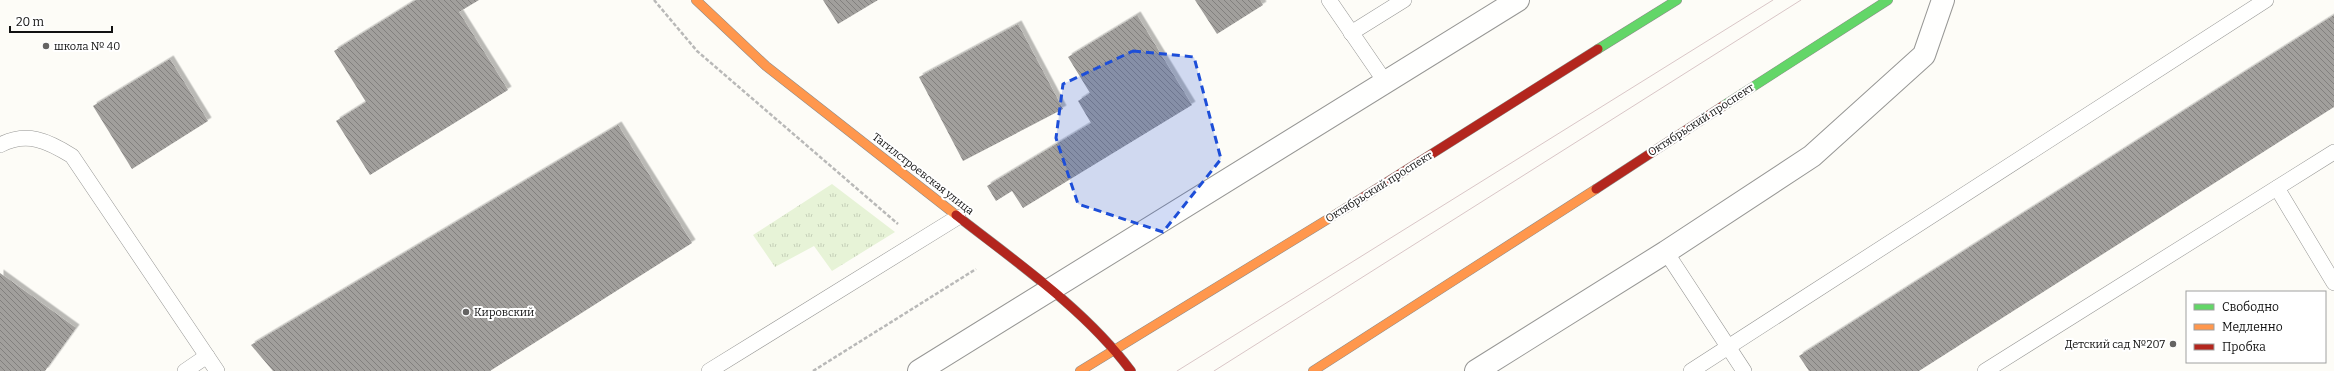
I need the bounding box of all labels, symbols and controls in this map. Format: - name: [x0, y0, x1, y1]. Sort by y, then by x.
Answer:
- scale bar: [10, 8, 112, 34]
- text: 20 m: [16, 15, 45, 29]
- place label: школа № 40: [54, 40, 120, 53]
- marker: школа № 40: [41, 41, 51, 51]
- street label: Октябрьский проспект: [1646, 81, 1757, 159]
- street label: Тагилстроевская улица: [870, 130, 976, 218]
- street label: Октябрьский проспект: [1323, 149, 1435, 225]
- legend: [2186, 291, 2326, 363]
- text: Свободно: [2222, 300, 2279, 314]
- place label: Кировский: [474, 306, 534, 319]
- marker: Кировский: [461, 307, 471, 317]
- text: Медленно: [2222, 320, 2283, 334]
- place label: Детский сад №207: [2065, 338, 2165, 351]
- marker: Детский сад №207: [2168, 339, 2178, 349]
- text: Пробка: [2222, 340, 2266, 354]

